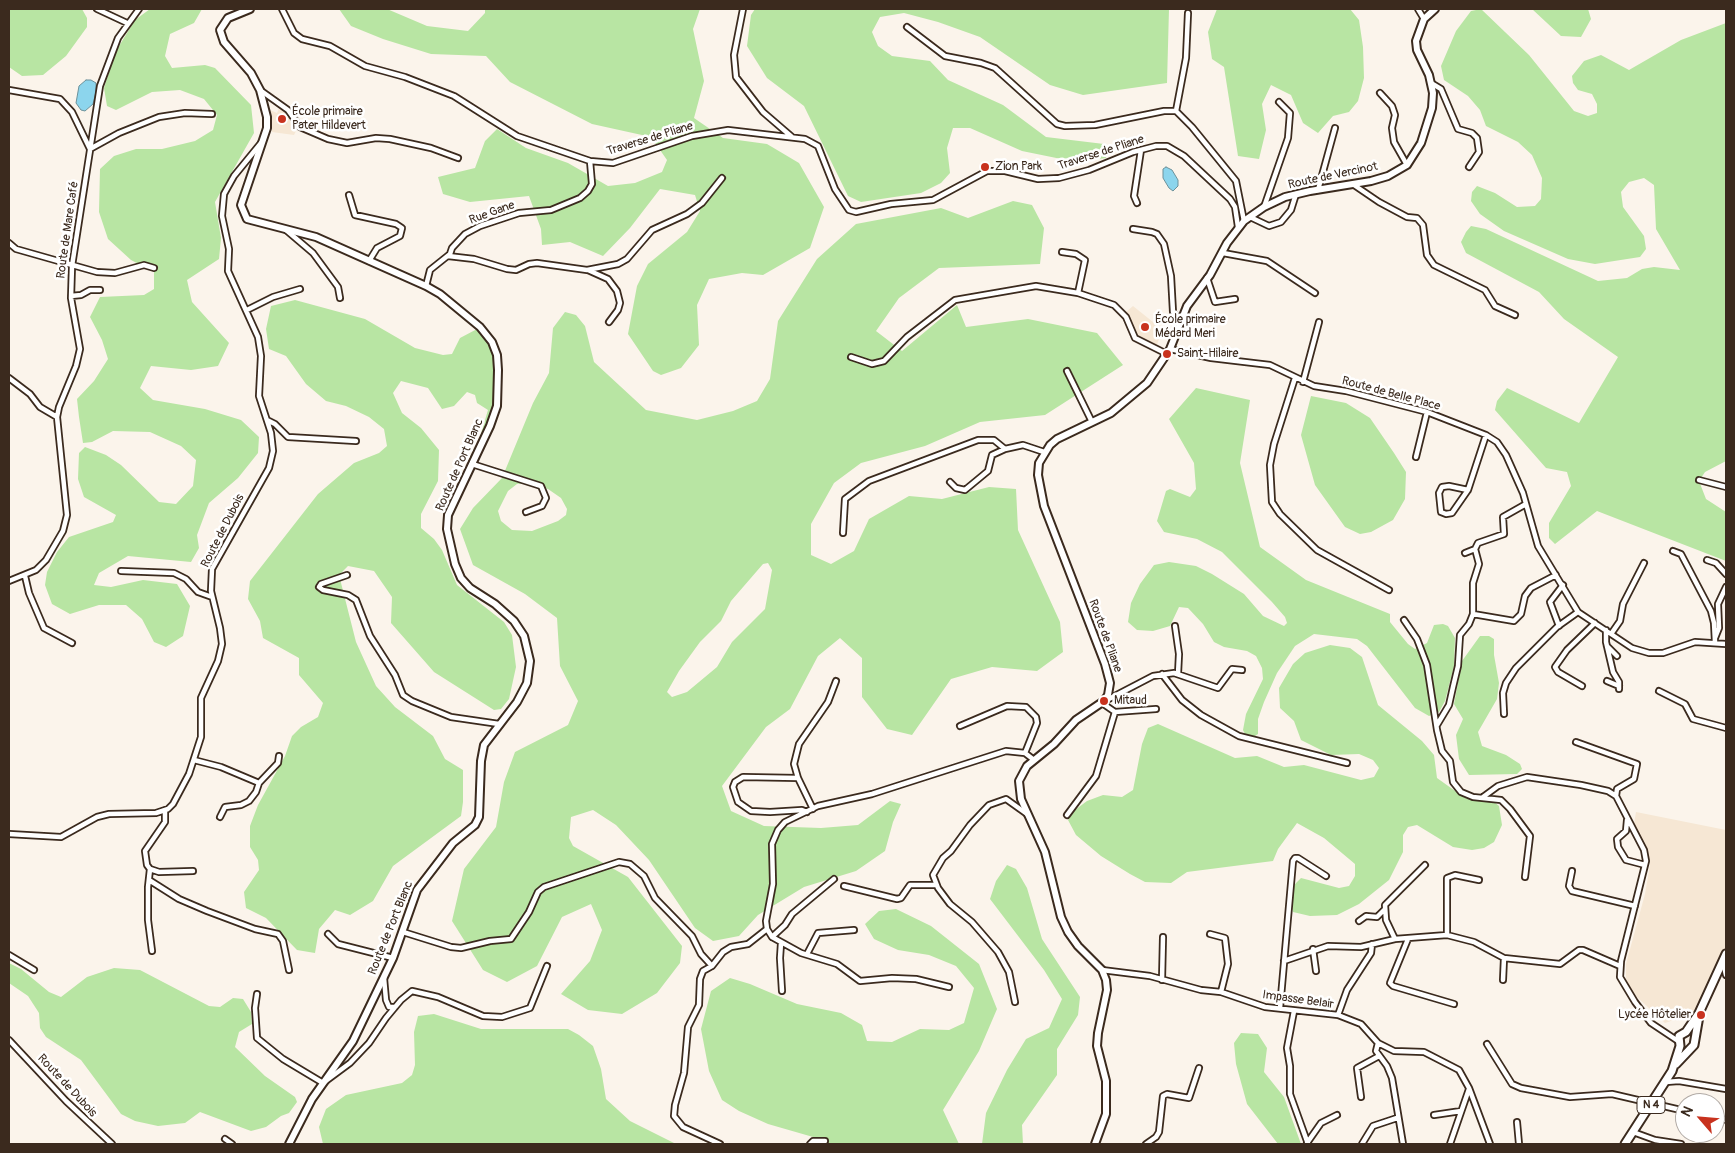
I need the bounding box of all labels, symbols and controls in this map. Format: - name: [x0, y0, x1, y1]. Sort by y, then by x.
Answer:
- place label: École primaire Pater Hildevert: [292, 105, 366, 133]
- marker: École primaire Pater Hildevert: [276, 113, 288, 125]
- street label: Traverse de Pliane: [605, 119, 695, 159]
- street label: Traverse de Pliane: [1056, 132, 1146, 174]
- street label: Route de Vercinot: [1287, 159, 1379, 193]
- place label: Zion Park: [995, 160, 1042, 174]
- marker: Zion Park: [979, 161, 991, 173]
- street label: Route de Mare Café: [54, 180, 82, 280]
- street label: Rue Gane: [467, 198, 517, 228]
- place label: École primaire Médard Meri: [1155, 313, 1226, 341]
- marker: École primaire Médard Meri: [1139, 321, 1151, 333]
- place label: Saint-Hilaire: [1177, 347, 1238, 361]
- marker: Saint-Hilaire: [1161, 348, 1173, 360]
- street label: Route de Belle Place: [1340, 374, 1442, 414]
- street label: Route de Port Blanc: [433, 416, 487, 514]
- street label: Route de Dubois: [198, 492, 248, 570]
- street label: Route de Pliane: [1085, 597, 1125, 675]
- place label: Mitaud: [1114, 694, 1147, 708]
- marker: Mitaud: [1098, 695, 1110, 707]
- street label: Route de Port Blanc: [366, 879, 416, 977]
- street label: Impasse Belair: [1261, 988, 1335, 1012]
- place label: Lycée Hôtelier: [1618, 1008, 1691, 1022]
- marker: Lycée Hôtelier: [1695, 1009, 1707, 1021]
- street label: Route de Dubois: [34, 1052, 100, 1120]
- north arrow: [1675, 1093, 1725, 1143]
- road number: N 4: [1637, 1096, 1665, 1114]
- text: N: [1677, 1103, 1697, 1119]

